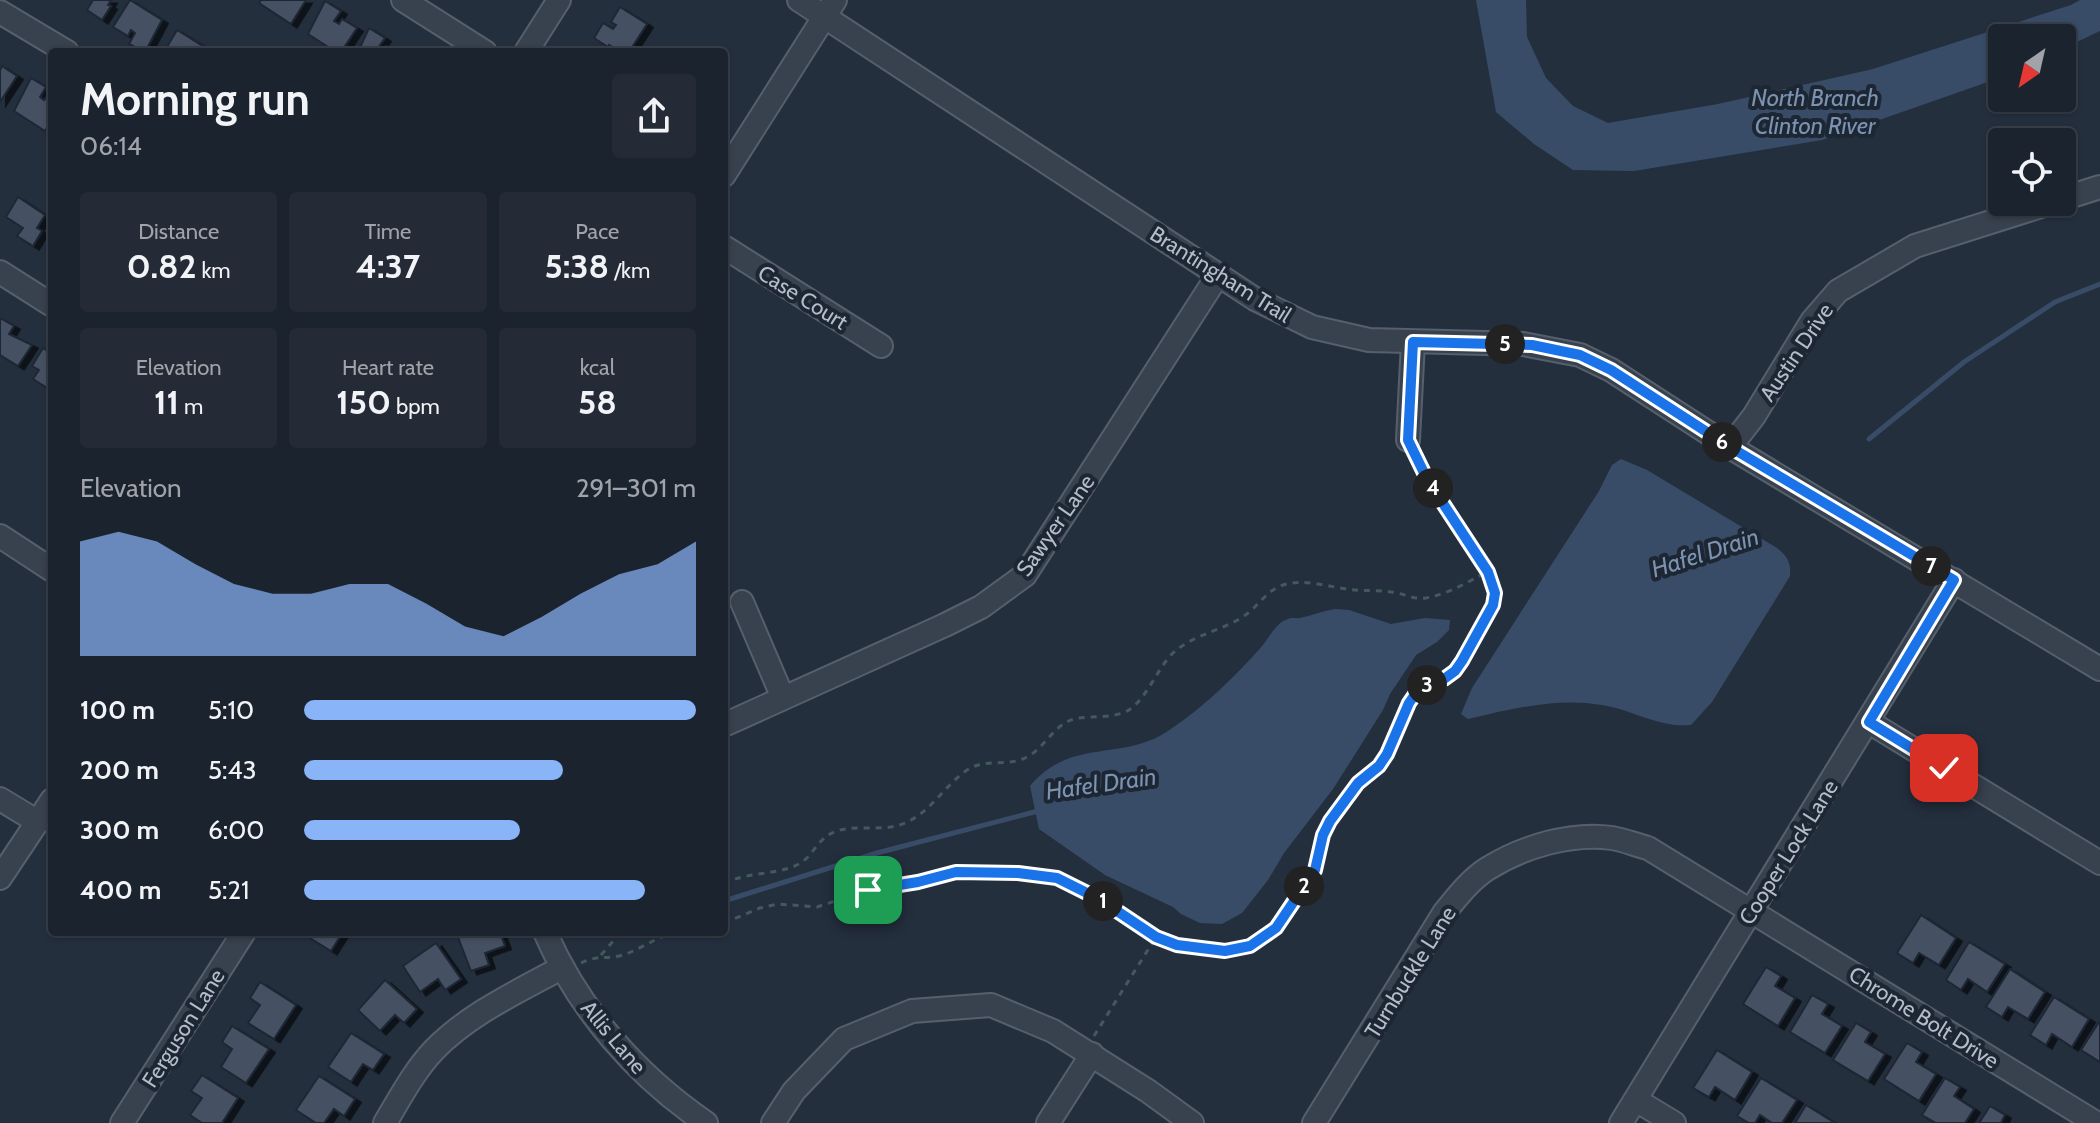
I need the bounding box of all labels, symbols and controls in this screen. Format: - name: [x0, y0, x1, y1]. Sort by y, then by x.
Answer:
- north arrow: [1988, 24, 2076, 112]
- map controls: [1988, 24, 2076, 216]
- text: Morning run: [80, 73, 310, 126]
- button: share: [612, 74, 696, 158]
- water label: North Branch Clinton River: [1751, 83, 1879, 140]
- button: locate: [1988, 128, 2076, 216]
- text: 06:14: [80, 130, 142, 162]
- text: Distance: [138, 218, 219, 245]
- text: Time: [365, 218, 411, 245]
- text: Pace: [575, 218, 619, 245]
- street label: Brantingham Trail: [1145, 220, 1297, 329]
- text: 0.82: [127, 245, 196, 287]
- text: 4:37: [356, 245, 420, 287]
- text: 5:38: [544, 245, 609, 287]
- text: km: [196, 257, 231, 284]
- text: /km: [609, 257, 650, 284]
- street label: Case Court: [753, 259, 853, 336]
- street label: Austin Drive: [1754, 298, 1839, 407]
- pin: 5: [1485, 324, 1525, 364]
- text: 5: [1499, 330, 1511, 357]
- text: Elevation: [136, 354, 222, 381]
- text: Heart rate: [342, 354, 434, 381]
- text: kcal: [580, 354, 615, 381]
- text: 11: [154, 381, 179, 423]
- text: 150: [336, 381, 391, 423]
- text: 58: [578, 381, 617, 423]
- text: m: [179, 393, 203, 420]
- text: bpm: [391, 393, 440, 420]
- pin: 6: [1702, 422, 1742, 462]
- text: 6: [1716, 428, 1728, 455]
- pin: 4: [1413, 468, 1453, 508]
- street label: Sawyer Lane: [1010, 469, 1100, 581]
- text: Elevation: [80, 472, 182, 504]
- text: 291–301 m: [576, 472, 696, 504]
- text: 4: [1426, 474, 1440, 501]
- water label: Hafel Drain: [1647, 522, 1762, 584]
- pin: 7: [1911, 546, 1951, 586]
- text: 7: [1925, 552, 1937, 579]
- pin: 3: [1407, 665, 1447, 705]
- text: 3: [1421, 671, 1433, 698]
- text: 100 m: [80, 694, 155, 726]
- text: 5:10: [208, 694, 254, 726]
- pin: [1910, 734, 1978, 802]
- icon: check: [1922, 746, 1966, 790]
- text: 200 m: [80, 754, 159, 786]
- text: 5:43: [208, 754, 257, 786]
- water label: Hafel Drain: [1044, 761, 1158, 806]
- street label: Cooper Lock Lane: [1733, 775, 1844, 930]
- text: 300 m: [80, 814, 159, 846]
- text: 6:00: [208, 814, 264, 846]
- pin: [834, 856, 902, 924]
- pin: 2: [1284, 866, 1324, 906]
- icon: arrive: [846, 868, 890, 912]
- text: 2: [1298, 872, 1310, 899]
- text: 400 m: [80, 874, 161, 906]
- text: 5:21: [208, 874, 250, 906]
- pin: 1: [1083, 881, 1123, 921]
- text: 1: [1099, 887, 1107, 914]
- street label: Turnbuckle Lane: [1359, 901, 1462, 1043]
- street label: Chrome Bolt Drive: [1844, 960, 2004, 1074]
- street label: Ferguson Lane: [136, 964, 231, 1093]
- street label: Allis Lane: [575, 995, 652, 1080]

